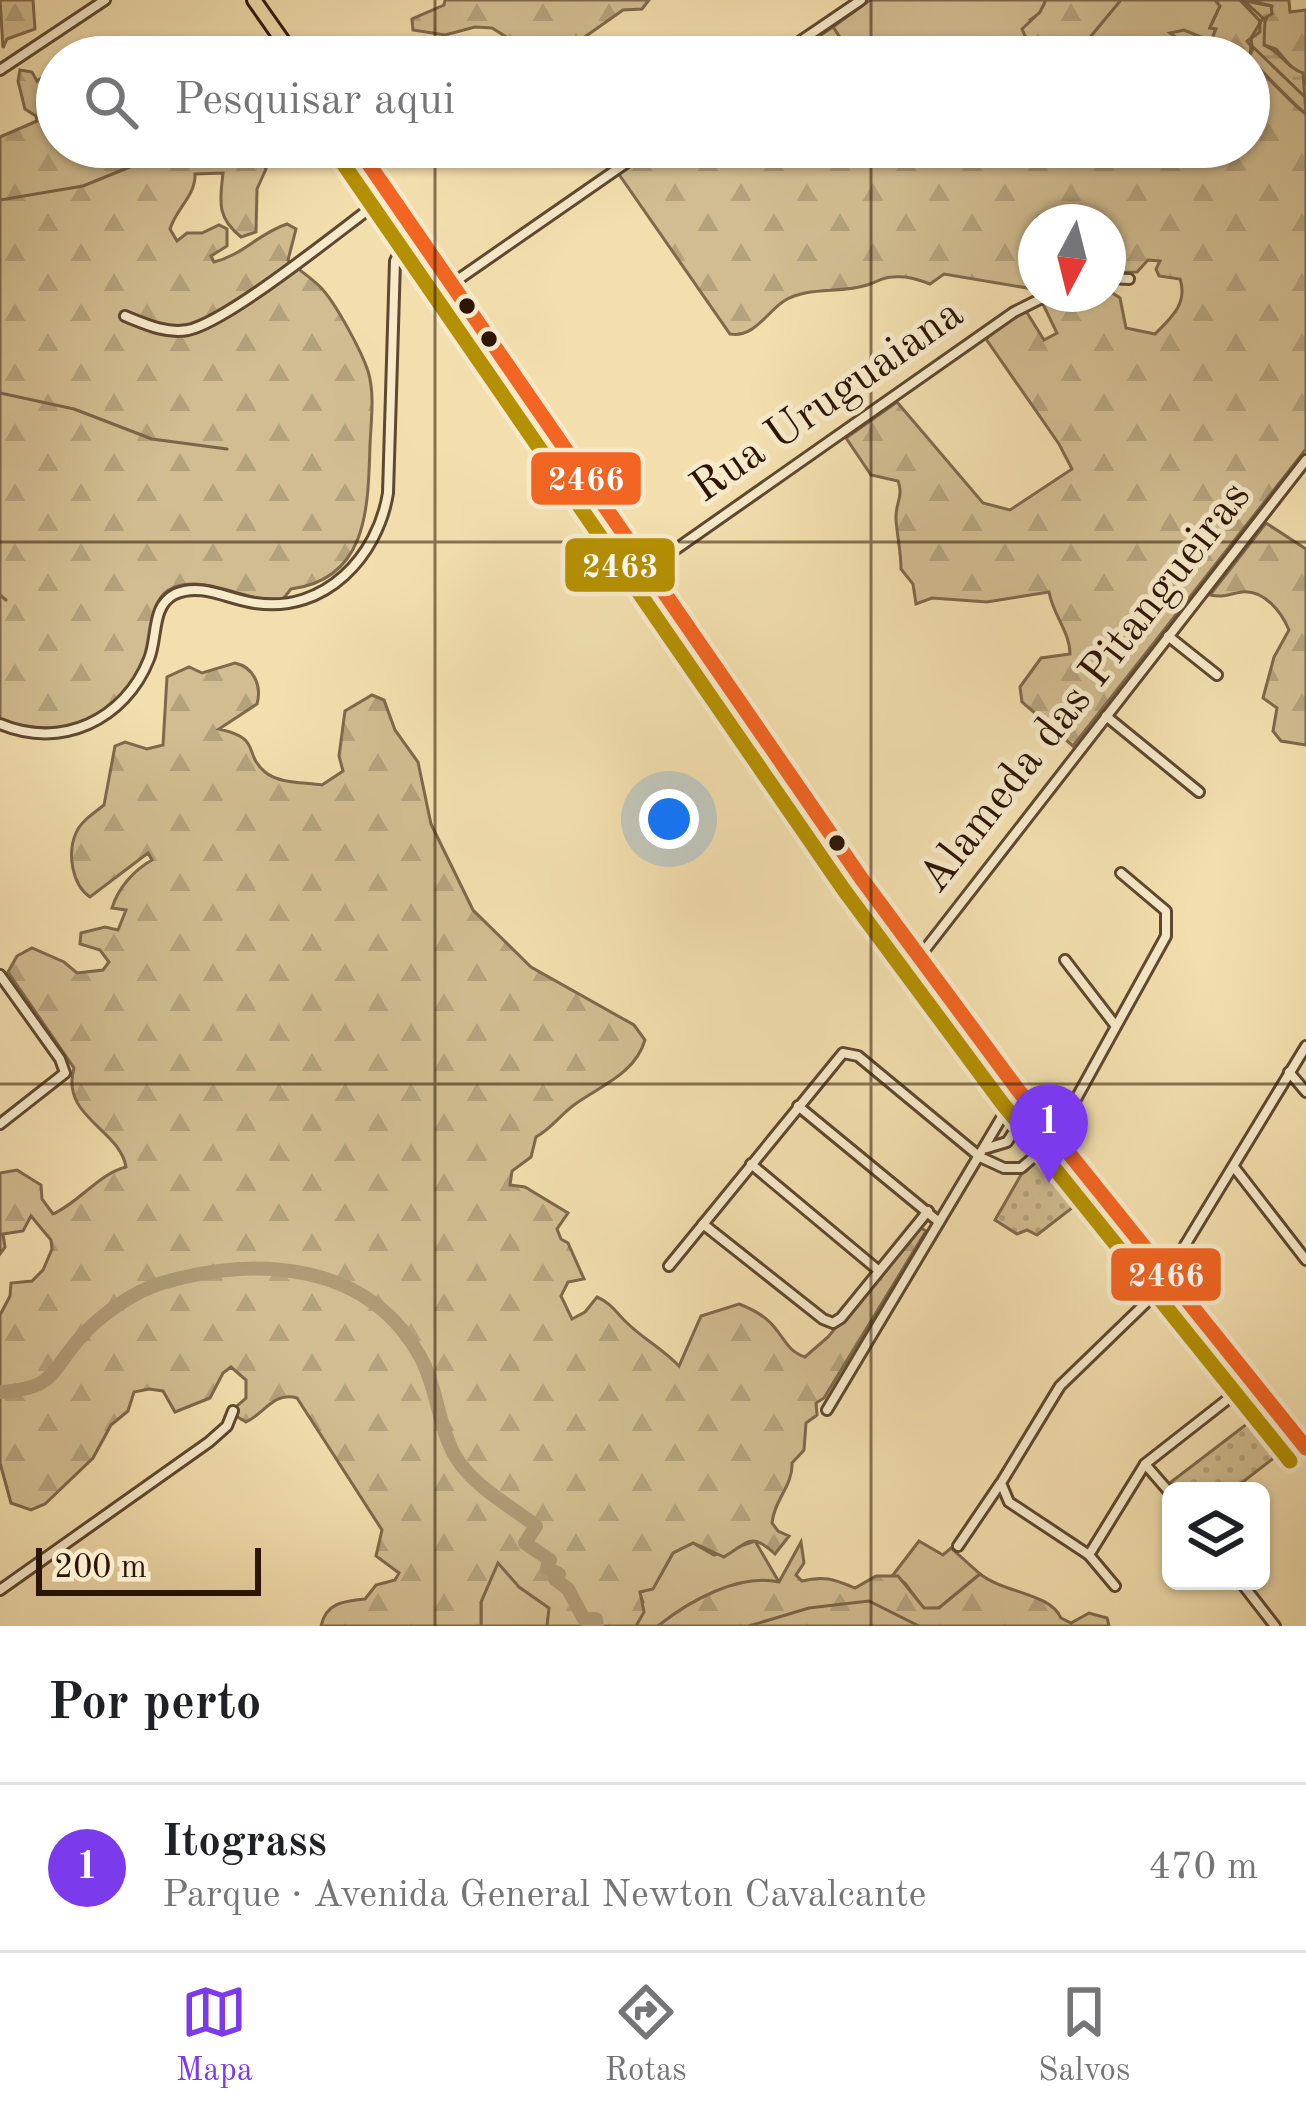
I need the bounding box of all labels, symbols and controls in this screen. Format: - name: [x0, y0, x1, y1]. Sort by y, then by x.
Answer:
- search box: [36, 36, 1270, 168]
- icon: search: [78, 69, 144, 135]
- text: Pesquisar aqui: [174, 79, 455, 124]
- north arrow: [1018, 204, 1126, 312]
- street label: Rua Uruguaiana: [684, 292, 972, 512]
- unlabelled marker: [456, 295, 478, 317]
- unlabelled marker: [478, 328, 500, 350]
- line badge: 2466: [529, 450, 643, 507]
- text: 2466: [548, 465, 624, 498]
- street label: Alameda das Pitangueiras: [912, 474, 1260, 902]
- line badge: 2463: [563, 536, 677, 594]
- text: 2463: [582, 552, 658, 585]
- your location: [639, 789, 699, 849]
- unlabelled marker: [826, 832, 848, 854]
- pin: 1: [1010, 1084, 1088, 1183]
- line badge: 2466: [1109, 1246, 1223, 1303]
- text: 2466: [1128, 1261, 1204, 1294]
- map controls: [1162, 1482, 1270, 1590]
- button: layers: [1162, 1482, 1270, 1590]
- scale bar: [36, 1542, 261, 1595]
- text: 200 m: [54, 1552, 147, 1585]
- text: Por perto: [48, 1679, 262, 1730]
- text: Itograss: [162, 1821, 327, 1866]
- text: 1: [76, 1848, 98, 1887]
- text: 470 m: [1148, 1848, 1258, 1887]
- text: Parque · Avenida General Newton Cavalcante: [162, 1876, 927, 1915]
- tab: Mapa: [176, 1979, 253, 2092]
- tab: Rotas: [604, 1979, 687, 2092]
- tab: Salvos: [1038, 1979, 1130, 2092]

